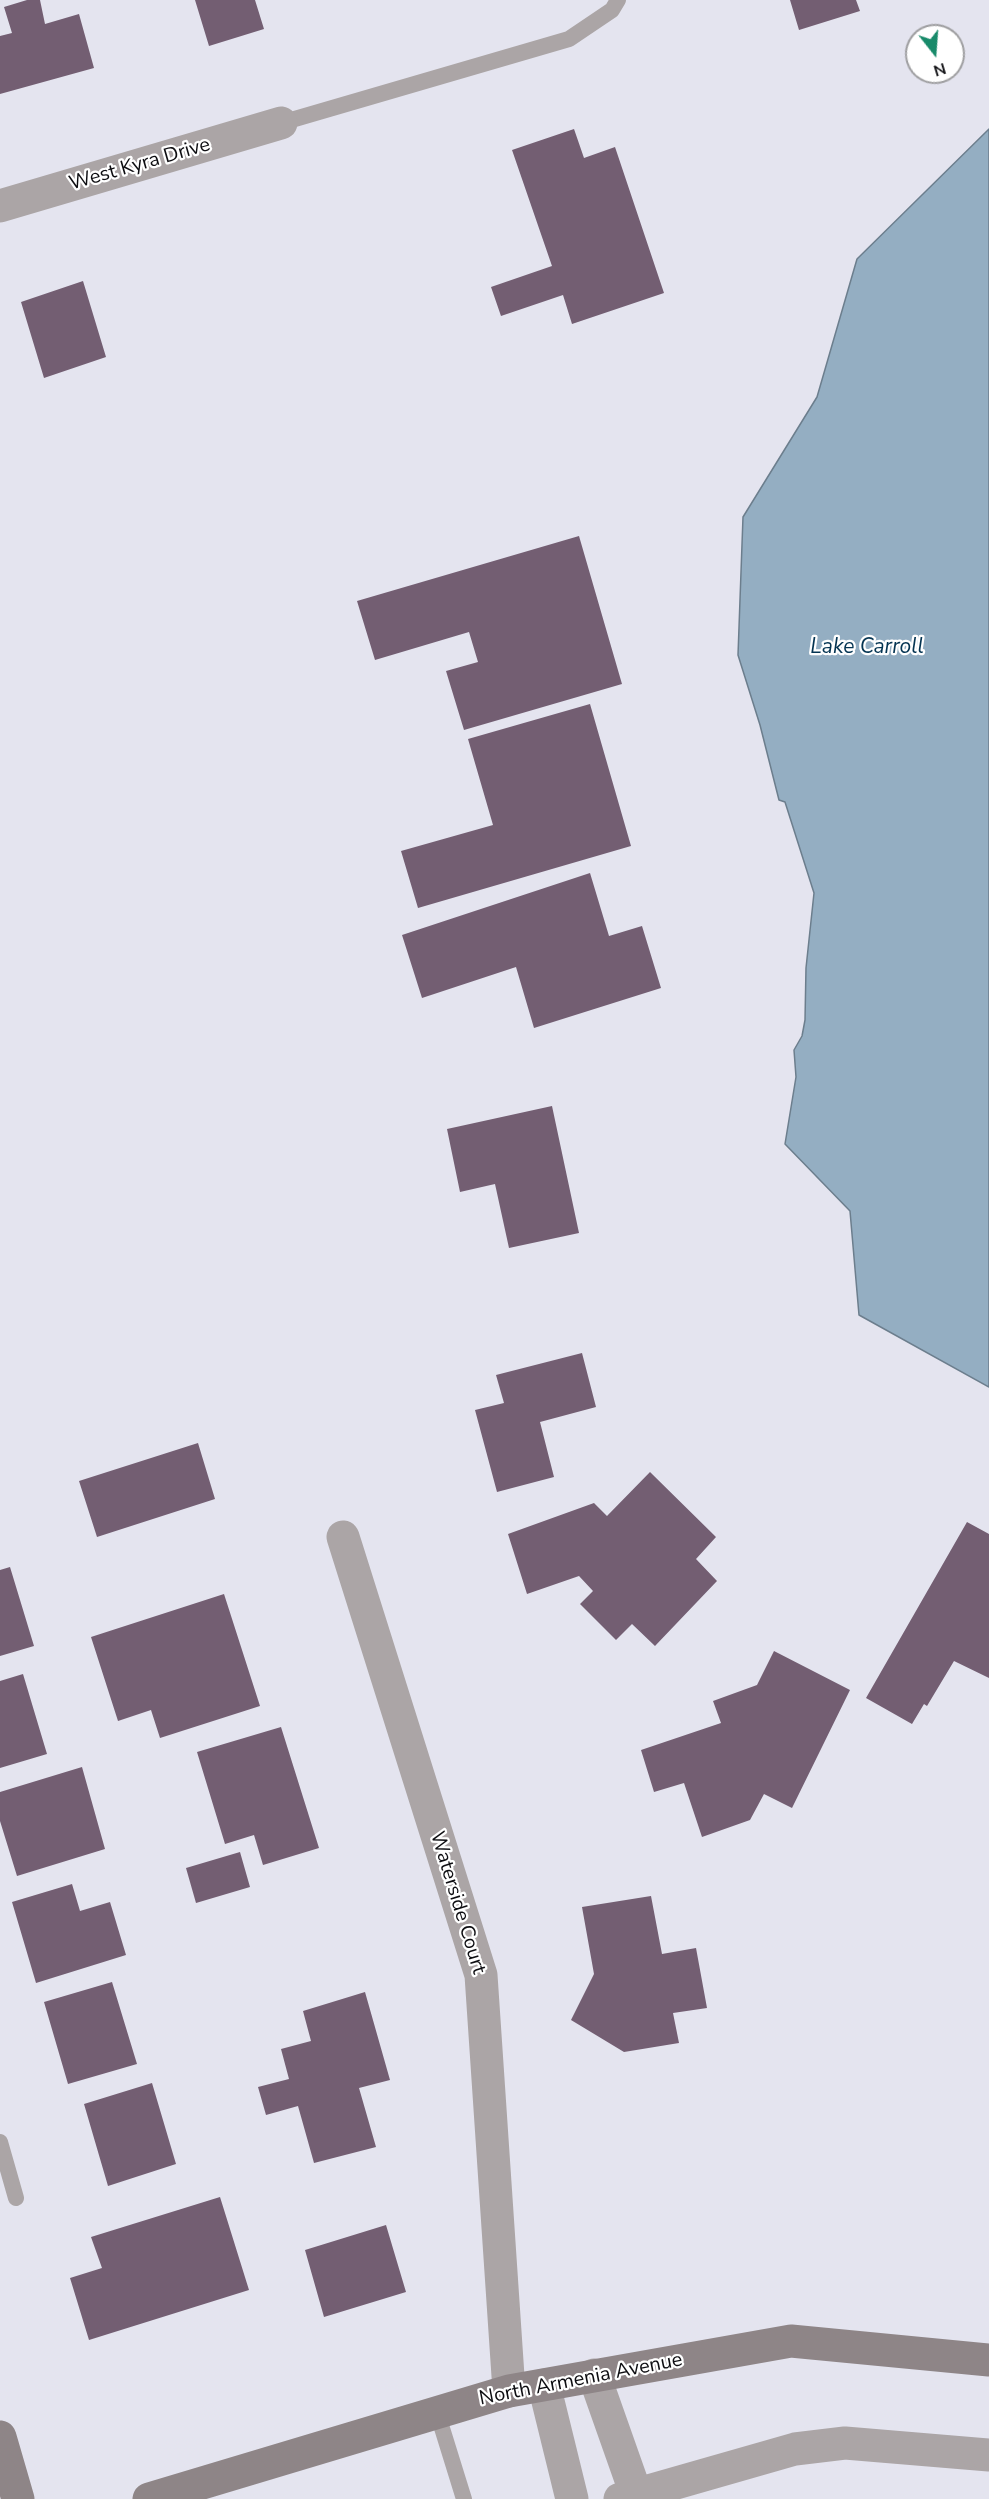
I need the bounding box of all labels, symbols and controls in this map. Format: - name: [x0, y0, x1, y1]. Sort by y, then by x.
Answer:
- north arrow: [905, 24, 965, 84]
- text: N: [931, 57, 949, 82]
- street label: West Kyra Drive: [67, 133, 213, 197]
- water label: Lake Carroll: [810, 635, 924, 661]
- street label: Waterside Court: [424, 1829, 490, 1977]
- street label: North Armenia Avenue: [477, 2349, 685, 2411]

